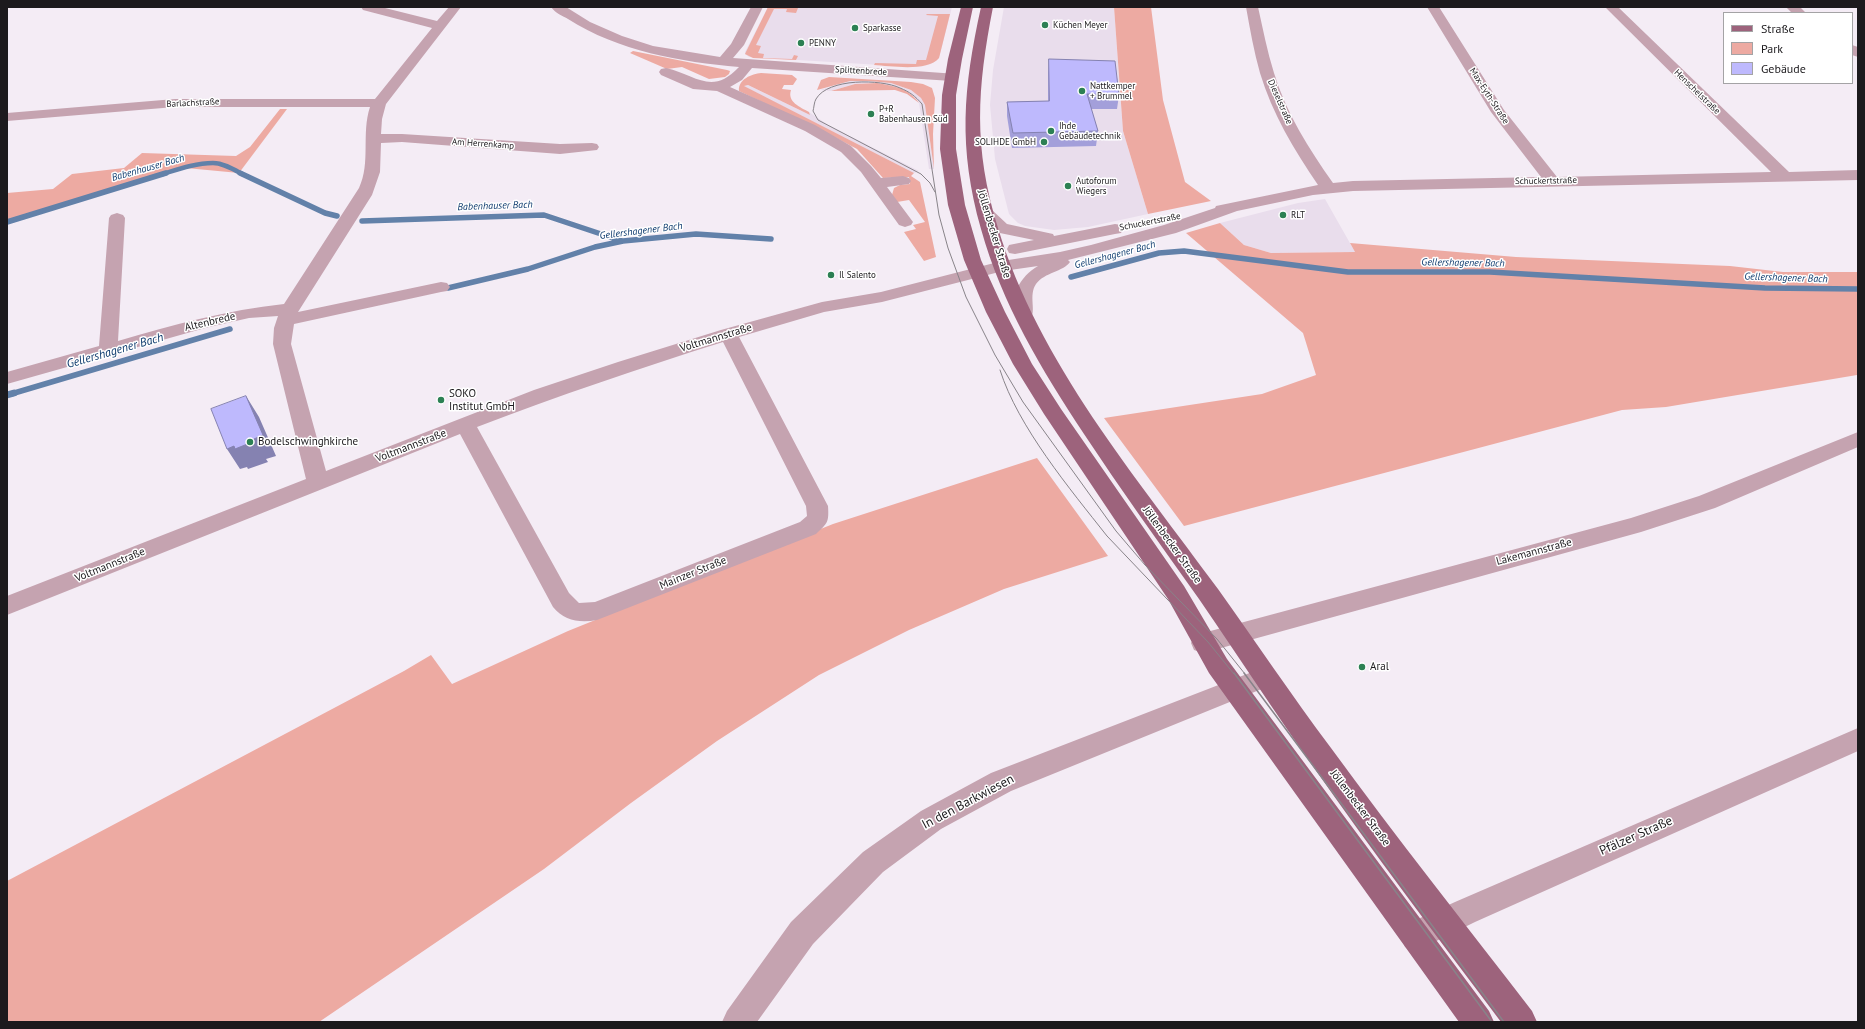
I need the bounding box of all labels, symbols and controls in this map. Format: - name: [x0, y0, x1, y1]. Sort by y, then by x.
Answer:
- legend: [1723, 12, 1853, 84]
- marker: Küchen Meyer: [1040, 20, 1050, 30]
- place label: Küchen Meyer: [1053, 20, 1107, 30]
- text: Straße: [1761, 21, 1795, 36]
- marker: Sparkasse: [850, 23, 860, 33]
- place label: Sparkasse: [863, 23, 901, 33]
- marker: PENNY: [796, 38, 806, 48]
- place label: PENNY: [809, 38, 836, 48]
- text: Park: [1761, 41, 1783, 56]
- text: Gebäude: [1761, 61, 1806, 76]
- street label: Splittenbrede: [835, 64, 887, 78]
- street label: Max-Eyth-Straße: [1467, 66, 1511, 126]
- street label: Henschelstraße: [1672, 67, 1722, 117]
- street label: Dieselstraße: [1265, 78, 1295, 126]
- place label: Nattkemper + Brummel: [1090, 81, 1135, 102]
- marker: Nattkemper + Brummel: [1077, 86, 1087, 96]
- street label: Barlachstraße: [166, 96, 220, 110]
- place label: P+R Babenhausen Süd: [879, 104, 947, 125]
- marker: P+R Babenhausen Süd: [866, 109, 876, 119]
- place label: Ihde Gebäudetechnik: [1059, 121, 1121, 142]
- marker: Ihde Gebäudetechnik: [1046, 126, 1056, 136]
- street label: Am Herrenkamp: [452, 136, 514, 152]
- place label: SOLIHDE GmbH: [975, 137, 1036, 147]
- marker: SOLIHDE GmbH: [1039, 137, 1049, 147]
- water label: Babenhauser Bach: [110, 152, 186, 184]
- street label: Schuckertstraße: [1515, 175, 1577, 187]
- place label: Autoforum Wiegers: [1076, 176, 1117, 197]
- marker: Autoforum Wiegers: [1063, 181, 1073, 191]
- street label: Jöllenbecker Straße: [974, 188, 1014, 280]
- water label: Babenhauser Bach: [457, 199, 533, 213]
- marker: RLT: [1278, 210, 1288, 220]
- place label: RLT: [1291, 210, 1305, 220]
- street label: Schuckertstraße: [1118, 211, 1182, 233]
- water label: Gellershagener Bach: [599, 220, 683, 242]
- water label: Gellershagener Bach: [1073, 238, 1157, 272]
- water label: Gellershagener Bach: [1421, 256, 1505, 270]
- marker: Il Salento: [826, 270, 836, 280]
- place label: Il Salento: [839, 270, 876, 280]
- water label: Gellershagener Bach: [1744, 271, 1828, 285]
- street label: Altenbrede: [183, 310, 237, 334]
- street label: Voltmannstraße: [678, 321, 754, 355]
- water label: Gellershagener Bach: [65, 330, 165, 372]
- place label: SOKO Institut GmbH: [449, 387, 515, 413]
- marker: SOKO Institut GmbH: [436, 395, 446, 405]
- street label: Voltmannstraße: [374, 426, 448, 466]
- place label: Bodelschwinghkirche: [258, 435, 358, 449]
- marker: Bodelschwinghkirche: [245, 437, 255, 447]
- street label: Jöllenbecker Straße: [1140, 504, 1204, 586]
- street label: Lakemannstraße: [1495, 536, 1573, 568]
- street label: Voltmannstraße: [73, 545, 147, 585]
- street label: Mainzer Straße: [658, 554, 728, 592]
- place label: Aral: [1370, 660, 1389, 674]
- marker: Aral: [1357, 662, 1367, 672]
- street label: Jöllenbecker Straße: [1327, 767, 1393, 849]
- street label: In den Barkwiesen: [919, 771, 1017, 833]
- street label: Pfälzer Straße: [1597, 813, 1675, 859]

